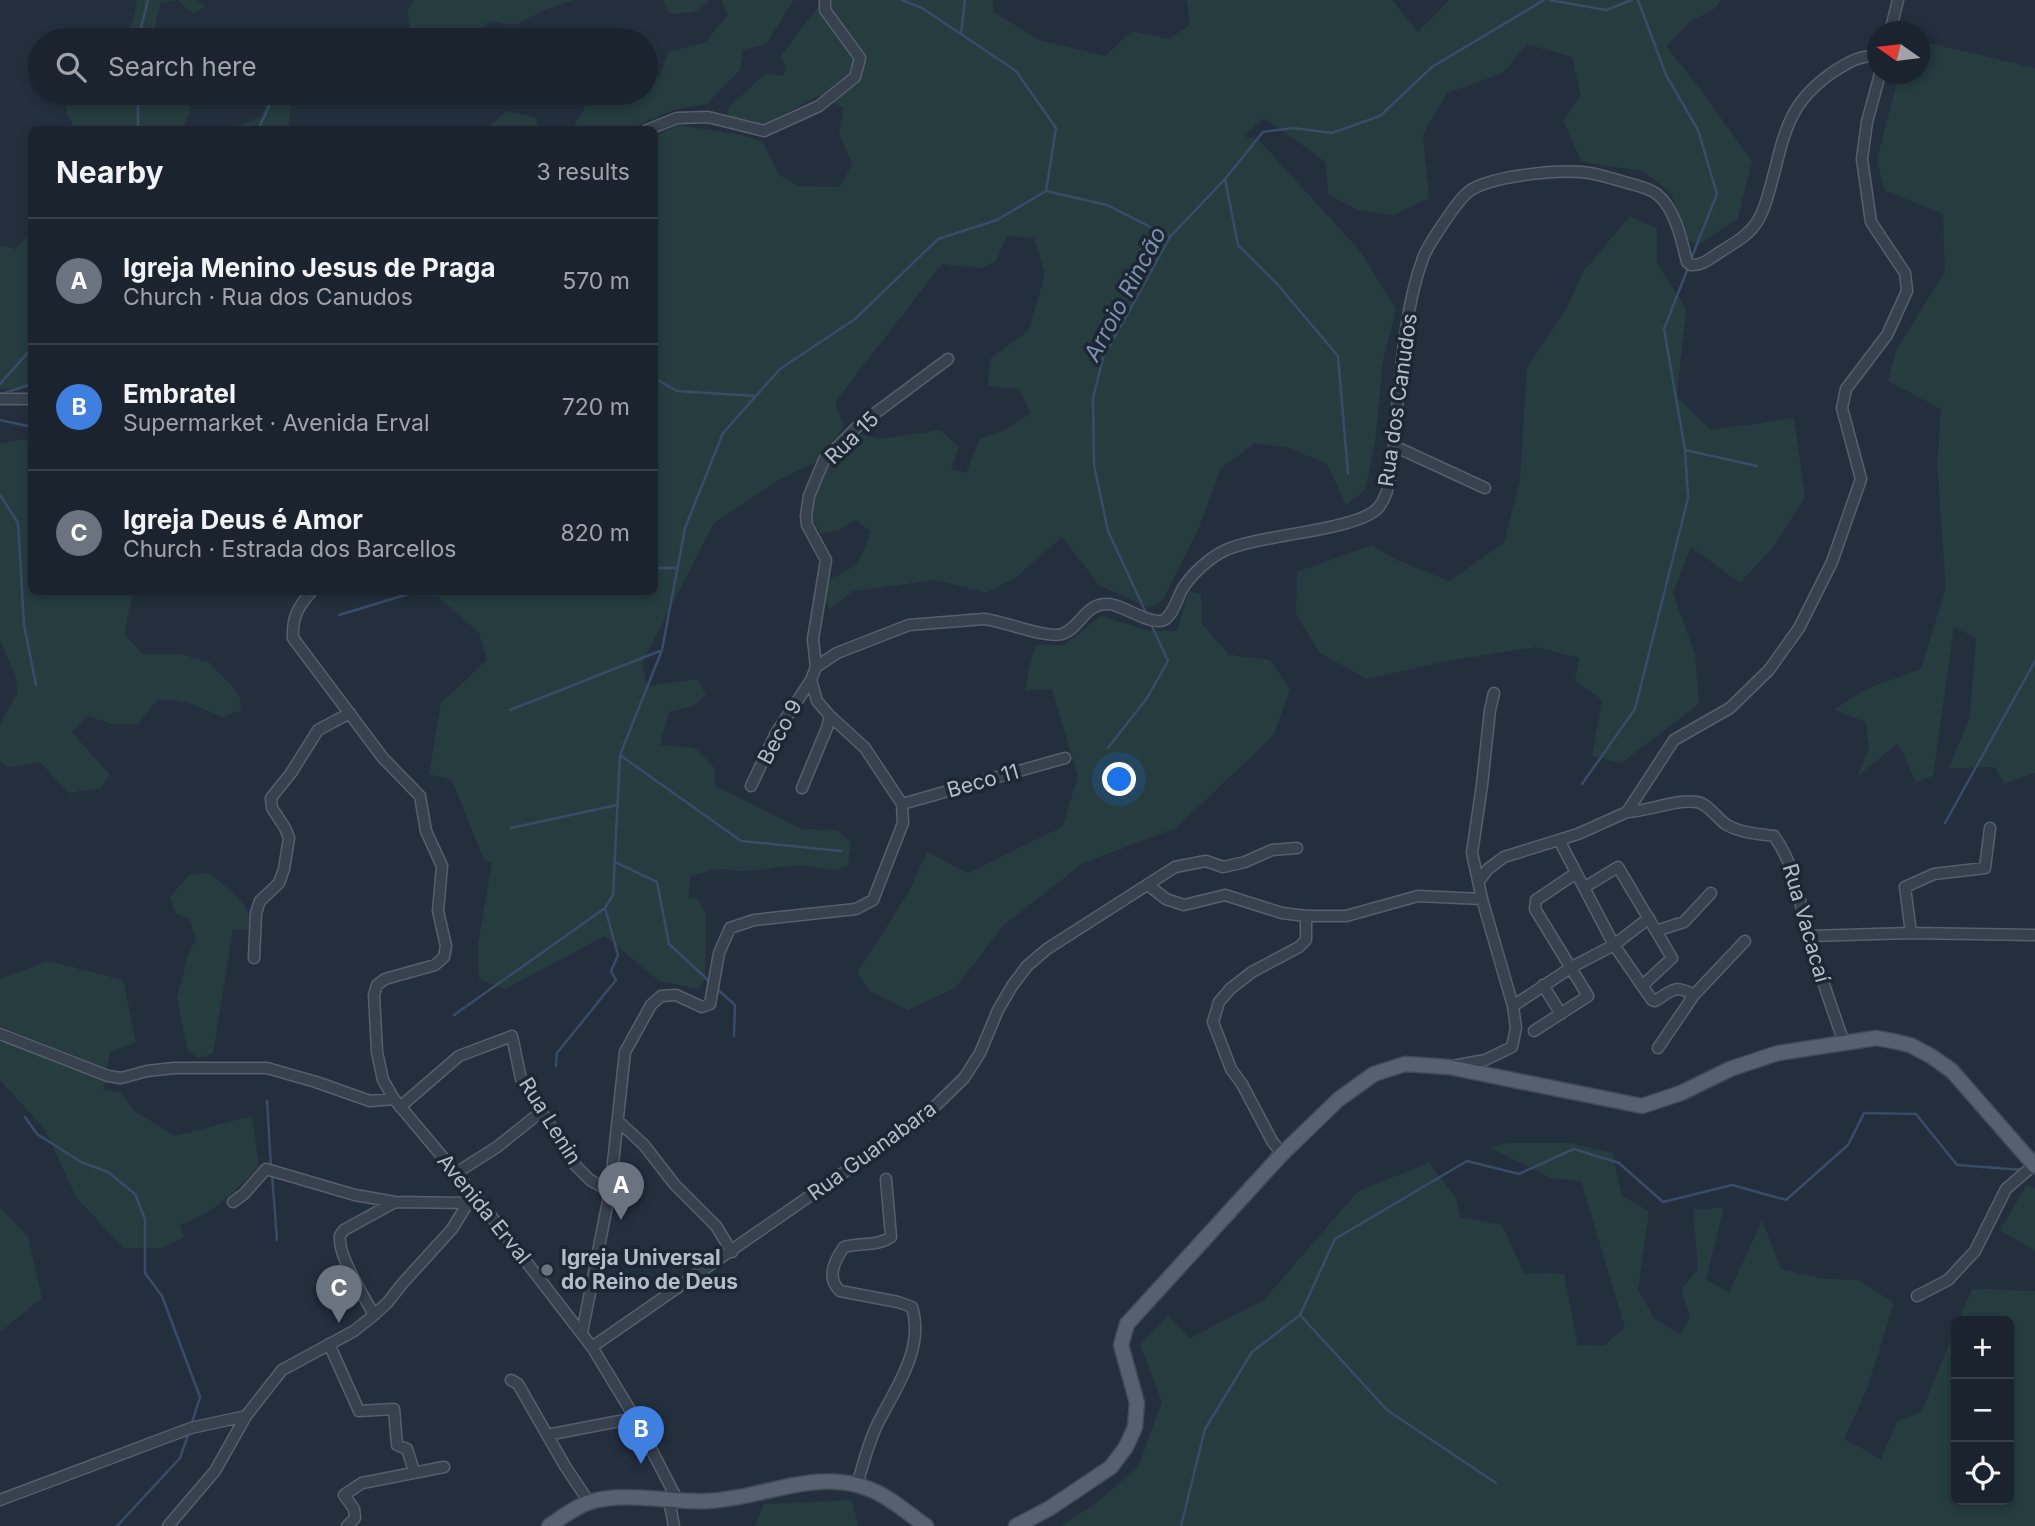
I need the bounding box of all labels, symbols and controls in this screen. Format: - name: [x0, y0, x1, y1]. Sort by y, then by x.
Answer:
- north arrow: [1867, 21, 1930, 84]
- search box: [28, 28, 658, 105]
- icon: search: [52, 48, 90, 86]
- text: Search here: [108, 51, 257, 82]
- text: Nearby: [56, 154, 164, 190]
- text: 3 results: [537, 158, 630, 186]
- water label: Arroio Rincão: [1077, 222, 1172, 367]
- text: Igreja Menino Jesus de Praga: [123, 252, 496, 283]
- text: A: [70, 267, 88, 295]
- text: 570 m: [562, 267, 630, 295]
- text: Church · Rua dos Canudos: [123, 283, 413, 311]
- street label: Rua dos Canudos: [1373, 312, 1422, 488]
- text: Embratel: [123, 378, 236, 409]
- text: B: [71, 393, 87, 421]
- text: 720 m: [562, 393, 630, 421]
- street label: Rua 15: [820, 406, 884, 469]
- text: Supermarket · Avenida Erval: [123, 409, 430, 437]
- text: Igreja Deus é Amor: [123, 504, 363, 535]
- text: C: [70, 519, 88, 547]
- text: 820 m: [561, 519, 630, 547]
- text: Church · Estrada dos Barcellos: [123, 535, 456, 563]
- street label: Beco 9: [752, 695, 807, 768]
- street label: Beco 11: [944, 758, 1022, 803]
- your location: [1102, 762, 1136, 796]
- street label: Rua Vacacaí: [1778, 861, 1836, 986]
- street label: Rua Lenin: [514, 1073, 587, 1169]
- street label: Rua Guanabara: [803, 1096, 941, 1205]
- street label: Avenida Erval: [432, 1149, 536, 1269]
- pin: A: [598, 1162, 644, 1220]
- place label: Igreja Universal do Reino de Deus: [561, 1245, 738, 1294]
- marker: Igreja Universal do Reino de Deus: [539, 1262, 555, 1278]
- pin: C: [316, 1265, 362, 1323]
- map controls: [1951, 1316, 2014, 1505]
- button: +: [1951, 1316, 2014, 1379]
- button: −: [1951, 1379, 2014, 1442]
- pin: B: [618, 1406, 664, 1464]
- button: locate: [1951, 1442, 2014, 1505]

